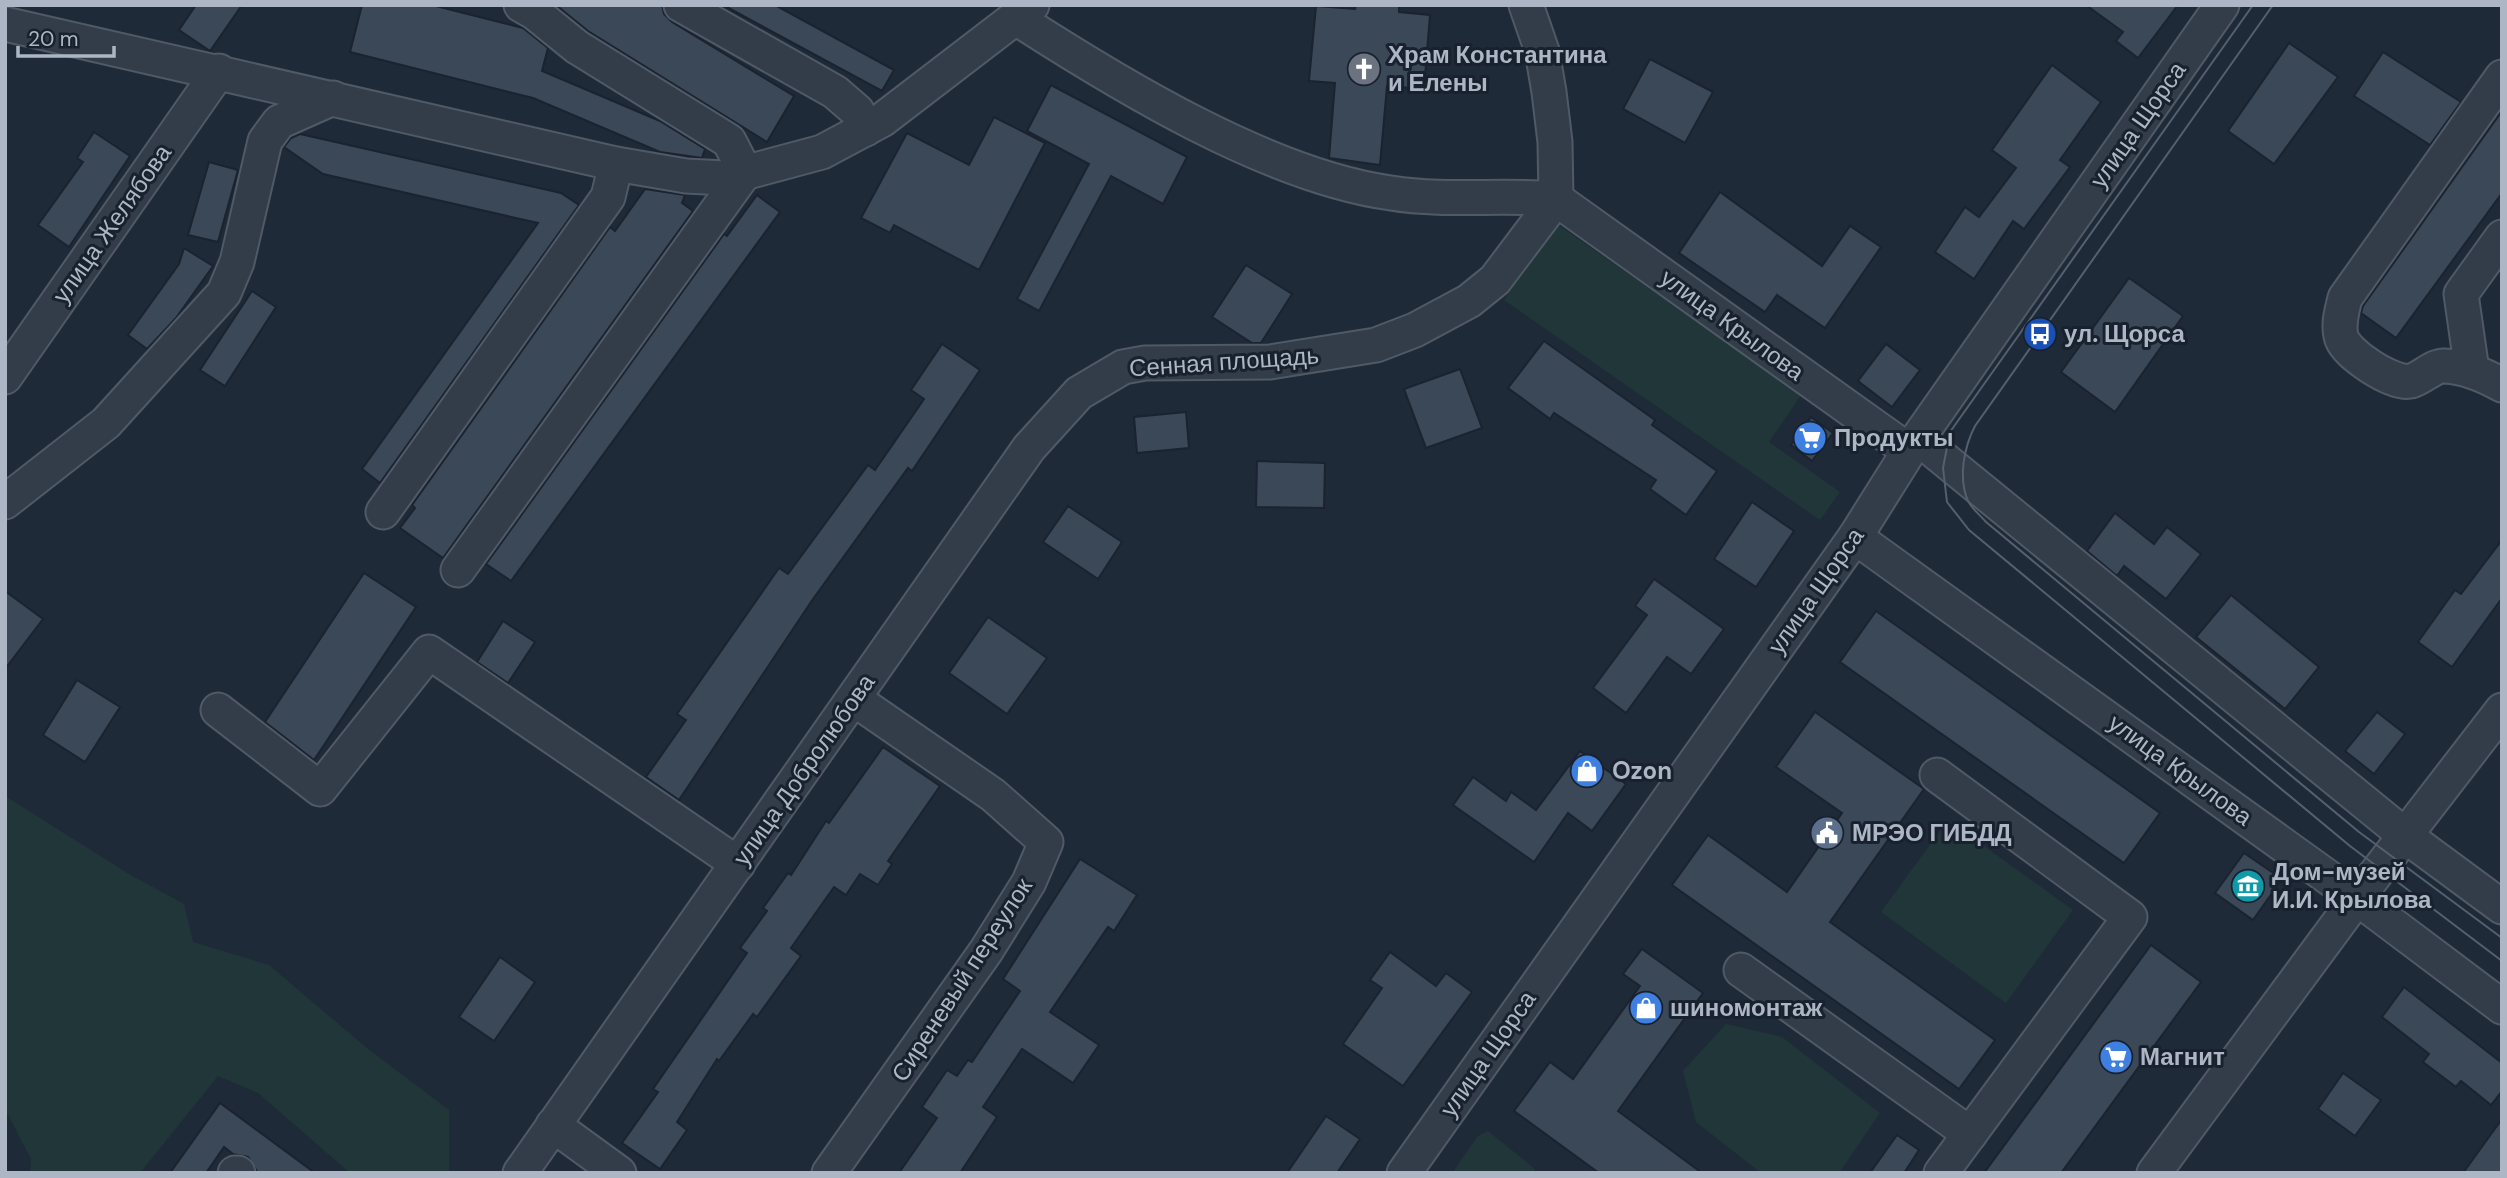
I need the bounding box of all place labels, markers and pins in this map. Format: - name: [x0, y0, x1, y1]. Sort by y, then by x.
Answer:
- place label: Храм Константина и Елены: [1388, 39, 1607, 98]
- church icon: Храм Константина и Елены: [1345, 50, 1383, 88]
- bus stop icon: ул. Щорса: [2021, 315, 2059, 353]
- place label: ул. Щорса: [2064, 318, 2185, 349]
- supermarket icon: Продукты: [1791, 419, 1829, 457]
- place label: Продукты: [1834, 422, 1953, 453]
- shop icon: Ozon: [1568, 752, 1606, 790]
- place label: Ozon: [1612, 755, 1672, 786]
- public building icon: МРЭО ГИБДД: [1808, 814, 1846, 852]
- place label: МРЭО ГИБДД: [1852, 817, 2012, 848]
- place label: Дом-музей И.И. Крылова: [2272, 856, 2432, 915]
- museum icon: Дом-музей И.И. Крылова: [2229, 867, 2267, 905]
- shop icon: шиномонтаж: [1627, 989, 1665, 1027]
- place label: шиномонтаж: [1670, 992, 1823, 1023]
- supermarket icon: Магнит: [2097, 1038, 2135, 1076]
- place label: Магнит: [2140, 1041, 2225, 1072]

